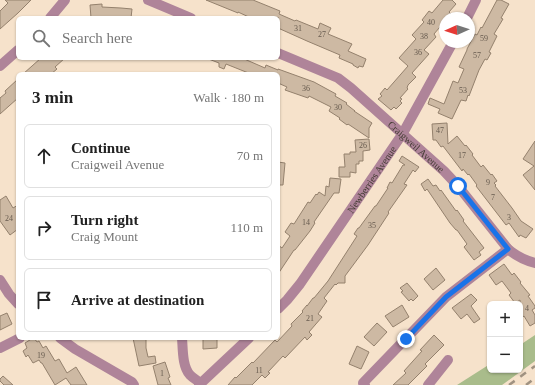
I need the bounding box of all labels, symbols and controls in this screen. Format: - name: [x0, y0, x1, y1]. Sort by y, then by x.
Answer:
- north arrow: [439, 12, 475, 48]
- search box: [16, 16, 280, 60]
- house number: 40: [427, 18, 435, 27]
- house number: 31: [294, 24, 302, 33]
- icon: search: [30, 27, 52, 49]
- text: Search here: [62, 30, 132, 46]
- house number: 27: [318, 30, 326, 39]
- house number: 38: [420, 32, 428, 41]
- house number: 59: [480, 34, 488, 43]
- house number: 36: [414, 48, 422, 57]
- house number: 57: [473, 51, 481, 60]
- house number: 36: [302, 84, 310, 93]
- house number: 53: [459, 86, 467, 95]
- text: 3 min: [32, 88, 73, 107]
- text: Walk · 180 m: [193, 90, 264, 105]
- house number: 30: [334, 103, 342, 112]
- street label: Craigweil Avenue: [386, 118, 447, 175]
- house number: 47: [436, 126, 444, 135]
- text: Continue: [71, 140, 130, 156]
- house number: 26: [359, 141, 367, 150]
- street label: Newberries Avenue: [345, 143, 398, 215]
- icon: ahead: [33, 145, 55, 167]
- text: 70 m: [237, 148, 263, 163]
- house number: 17: [458, 151, 466, 160]
- text: Craigweil Avenue: [71, 157, 164, 172]
- route start: [449, 177, 467, 195]
- house number: 9: [486, 178, 490, 187]
- house number: 7: [491, 193, 495, 202]
- text: Turn right: [71, 212, 138, 228]
- house number: 3: [507, 213, 511, 222]
- house number: 24: [5, 214, 13, 223]
- icon: right: [33, 217, 55, 239]
- house number: 14: [302, 218, 310, 227]
- text: 110 m: [231, 220, 263, 235]
- house number: 35: [368, 221, 376, 230]
- text: Craig Mount: [71, 229, 138, 244]
- icon: arrive: [33, 289, 55, 311]
- text: Arrive at destination: [71, 292, 204, 308]
- map controls: [487, 301, 523, 373]
- button: +: [487, 301, 523, 337]
- house number: 4: [525, 304, 529, 313]
- house number: 21: [306, 314, 314, 323]
- route end: [397, 330, 415, 348]
- button: −: [487, 337, 523, 373]
- house number: 19: [37, 351, 45, 360]
- house number: 11: [255, 366, 263, 375]
- house number: 1: [160, 369, 164, 378]

